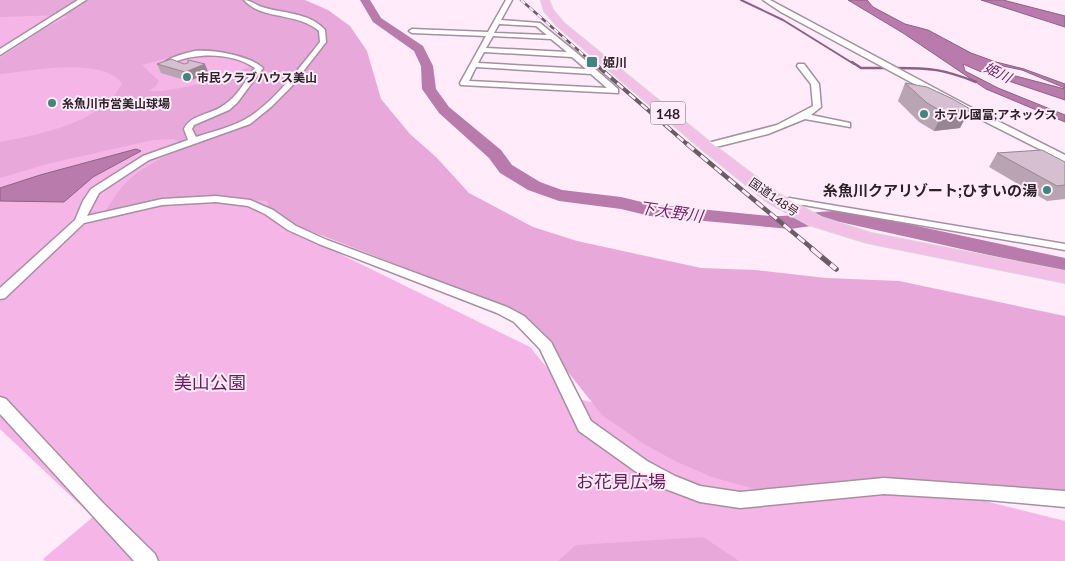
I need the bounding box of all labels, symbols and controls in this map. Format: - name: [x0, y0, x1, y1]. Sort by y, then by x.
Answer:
- marker: 姫川: [585, 55, 599, 69]
- place label: 姫川: [603, 55, 627, 70]
- water label: 姫川: [982, 58, 1016, 87]
- place label: 市民クラブハウス美山: [197, 70, 317, 85]
- marker: 市民クラブハウス美山: [181, 71, 193, 83]
- place label: 糸魚川市営美山球場: [62, 96, 170, 111]
- marker: 糸魚川市営美山球場: [46, 97, 58, 109]
- road number: 148: [650, 102, 686, 125]
- place label: ホテル國富;アネックス: [934, 107, 1057, 122]
- marker: ホテル國富;アネックス: [918, 108, 930, 120]
- street label: 国道148号: [746, 175, 802, 219]
- place label: 糸魚川クアリゾート;ひすいの湯: [823, 181, 1037, 199]
- marker: 糸魚川クアリゾート;ひすいの湯: [1041, 184, 1053, 196]
- water label: 下大野川: [638, 197, 706, 225]
- park label: 美山公園: [174, 371, 246, 393]
- park label: お花見広場: [576, 470, 666, 492]

